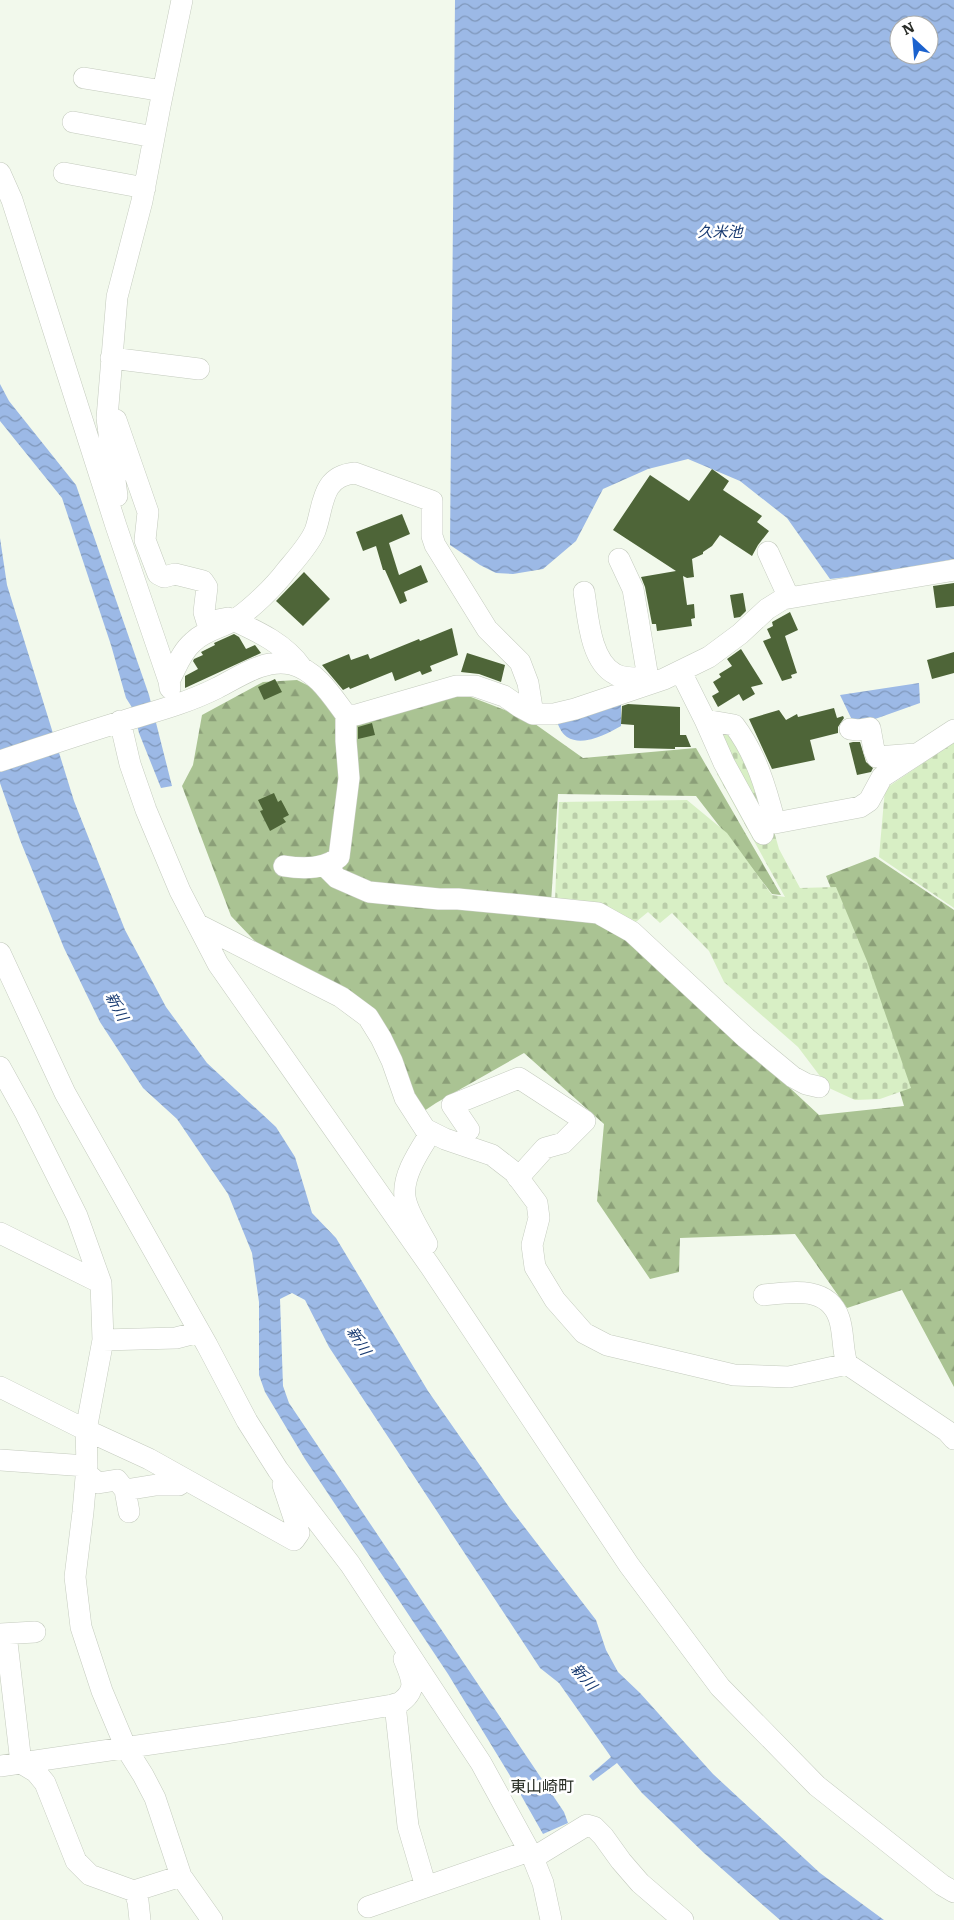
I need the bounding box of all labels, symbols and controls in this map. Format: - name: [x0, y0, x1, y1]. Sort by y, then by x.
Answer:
- north arrow: [889, 15, 939, 65]
- text: N: [898, 16, 918, 39]
- water label: 久米池: [697, 219, 744, 242]
- water label: 新川: [101, 987, 136, 1026]
- water label: 新川: [342, 1321, 379, 1361]
- water label: 新川: [566, 1657, 605, 1696]
- district label: 東山崎町: [510, 1773, 574, 1797]

